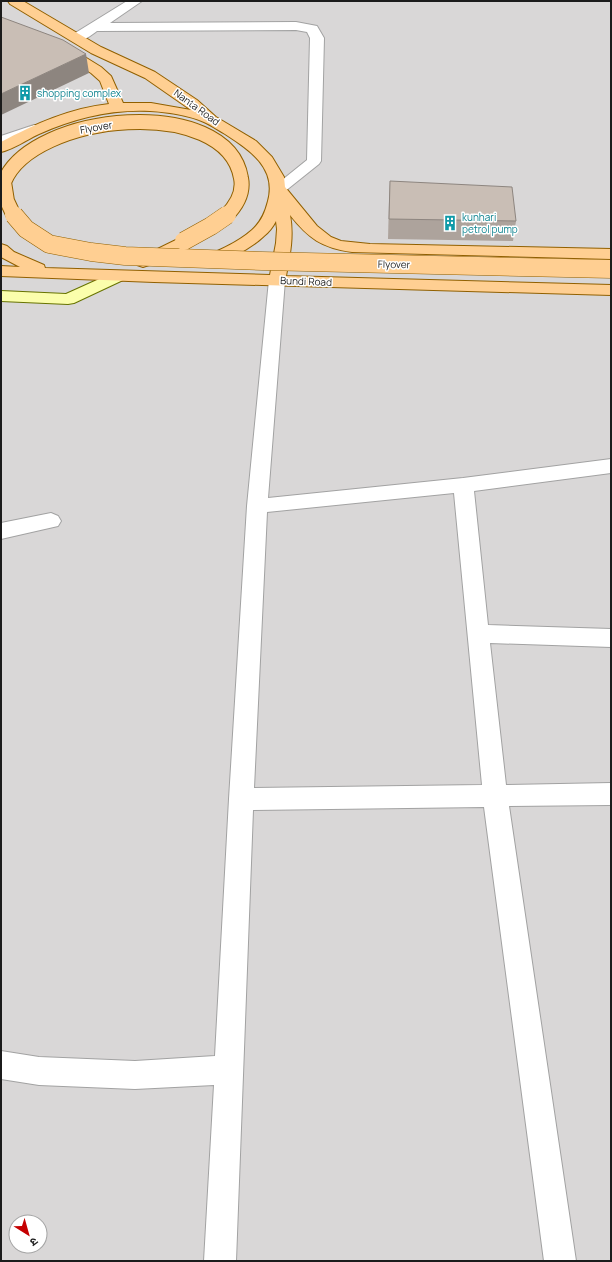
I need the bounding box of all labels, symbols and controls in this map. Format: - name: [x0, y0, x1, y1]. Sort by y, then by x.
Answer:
- building icon: shopping complex: [16, 84, 34, 102]
- place label: shopping complex: [37, 86, 122, 100]
- street label: Nanta Road: [171, 86, 223, 128]
- street label: Flyover: [79, 117, 114, 137]
- place label: kunhari petrol pump: [462, 210, 518, 236]
- building icon: kunhari petrol pump: [441, 214, 459, 232]
- street label: Flyover: [378, 257, 411, 271]
- street label: Bundi Road: [280, 273, 332, 289]
- north arrow: [8, 1214, 48, 1254]
- text: उ: [27, 1234, 41, 1251]

